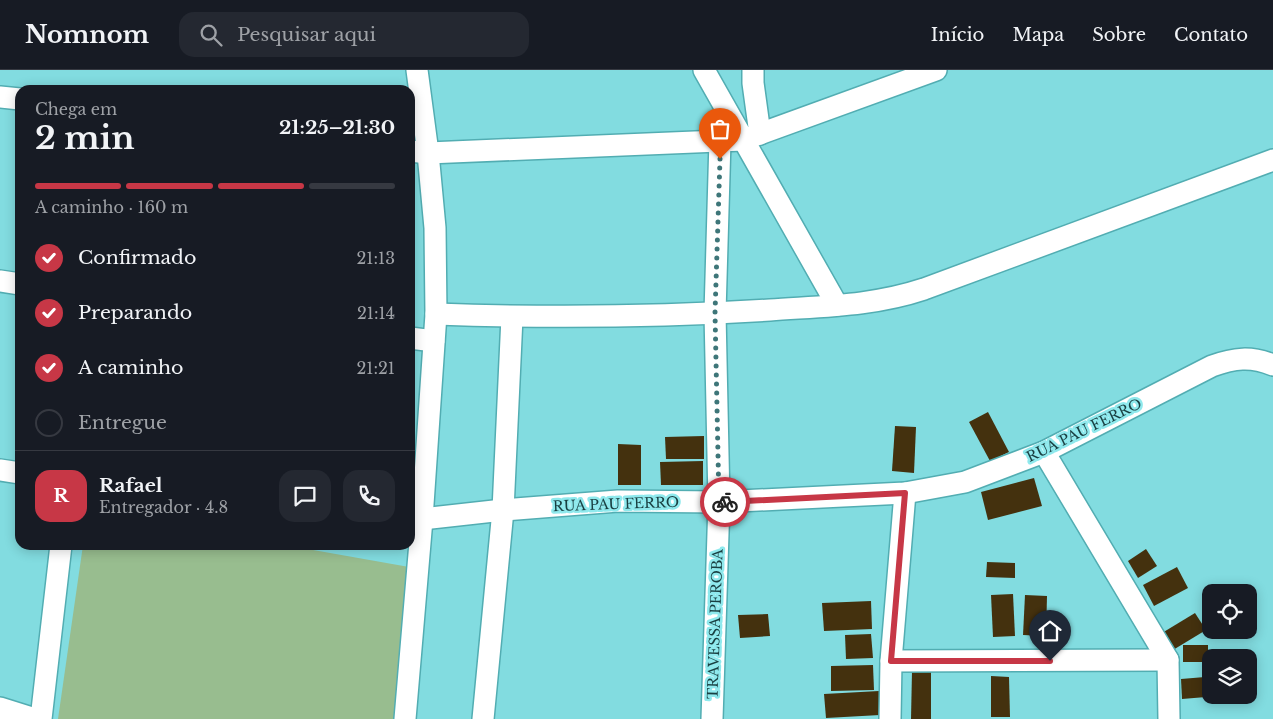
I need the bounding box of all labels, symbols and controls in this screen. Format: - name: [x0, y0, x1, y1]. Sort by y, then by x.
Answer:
- search box: [179, 12, 529, 57]
- text: Nomnom: [25, 20, 149, 49]
- icon: search: [197, 21, 225, 49]
- text: Pesquisar aqui: [237, 23, 376, 46]
- text: Início: [931, 24, 984, 46]
- text: Mapa: [1012, 24, 1064, 46]
- text: Sobre: [1092, 24, 1146, 46]
- text: Contato: [1174, 24, 1248, 46]
- text: Chega em: [35, 99, 117, 119]
- pin: [699, 108, 741, 159]
- icon: bag: [706, 115, 734, 143]
- text: 21:25–21:30: [279, 116, 395, 139]
- text: 2 min: [35, 118, 135, 158]
- text: A caminho · 160 m: [35, 197, 188, 217]
- icon: check: [35, 244, 63, 272]
- text: Confirmado: [78, 246, 196, 269]
- text: 21:13: [356, 248, 395, 268]
- icon: check: [35, 299, 63, 327]
- text: Preparando: [78, 301, 192, 324]
- text: 21:14: [357, 303, 395, 323]
- icon: check: [35, 354, 63, 382]
- text: A caminho: [78, 356, 184, 379]
- text: 21:21: [356, 358, 395, 378]
- street label: RUA PAU FERRO: [1023, 394, 1145, 466]
- text: Entregue: [78, 411, 167, 434]
- button: chat: [279, 470, 331, 522]
- button: phone: [343, 470, 395, 522]
- text: Rafael: [99, 474, 163, 497]
- courier: [700, 477, 750, 527]
- text: R: [53, 484, 69, 507]
- icon: bike: [711, 488, 739, 516]
- street label: RUA PAU FERRO: [553, 493, 679, 515]
- text: Entregador · 4.8: [99, 497, 228, 517]
- street label: TRAVESSA PEROBA: [703, 548, 727, 699]
- map controls: [1202, 584, 1257, 704]
- button: locate: [1202, 584, 1257, 639]
- pin: [1029, 610, 1071, 661]
- icon: home: [1036, 617, 1064, 645]
- button: layers: [1202, 649, 1257, 704]

